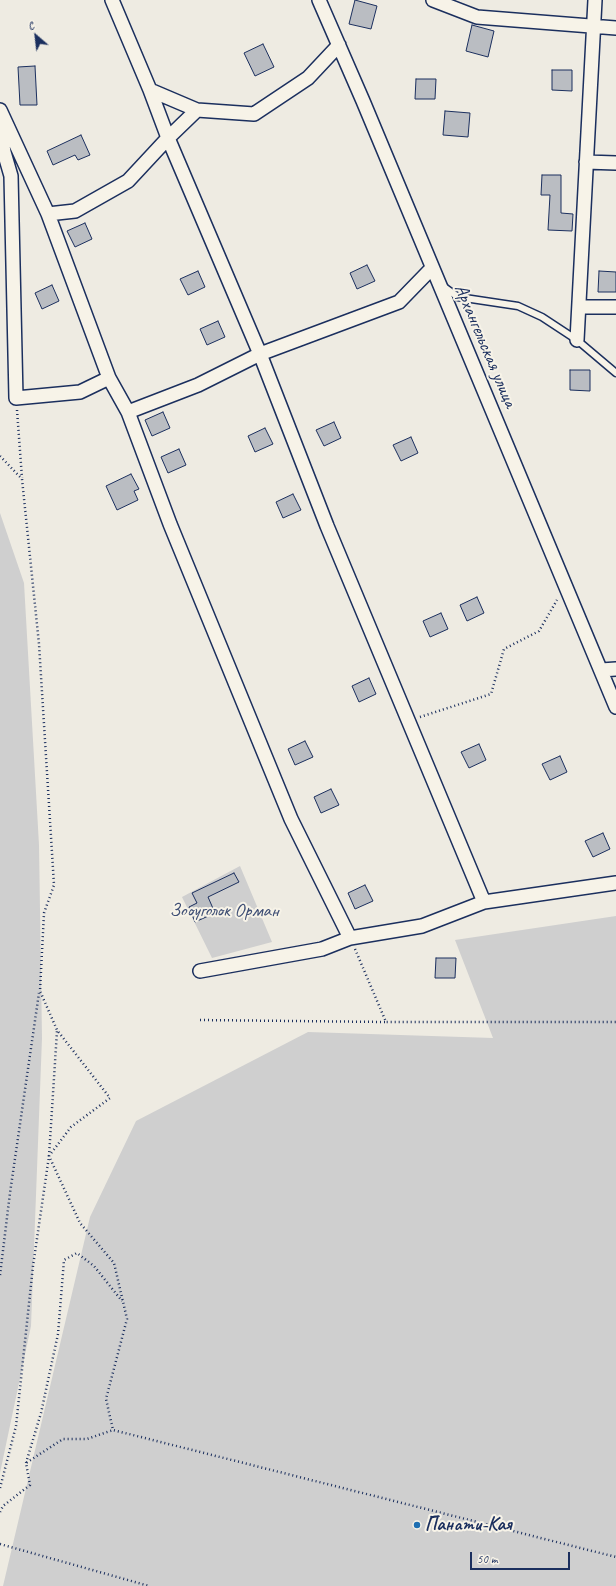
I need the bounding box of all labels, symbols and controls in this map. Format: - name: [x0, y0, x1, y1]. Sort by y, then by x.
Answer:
- north arrow: [16, 16, 56, 56]
- text: С: [25, 18, 36, 33]
- street label: Архангельская улица: [449, 281, 521, 411]
- park label: Зооуголок Орман: [169, 900, 279, 922]
- place label: Панати-Кая: [425, 1514, 512, 1536]
- marker: Панати-Кая: [412, 1520, 422, 1530]
- scale bar: [472, 1544, 572, 1570]
- text: 50 m: [477, 1551, 497, 1567]

